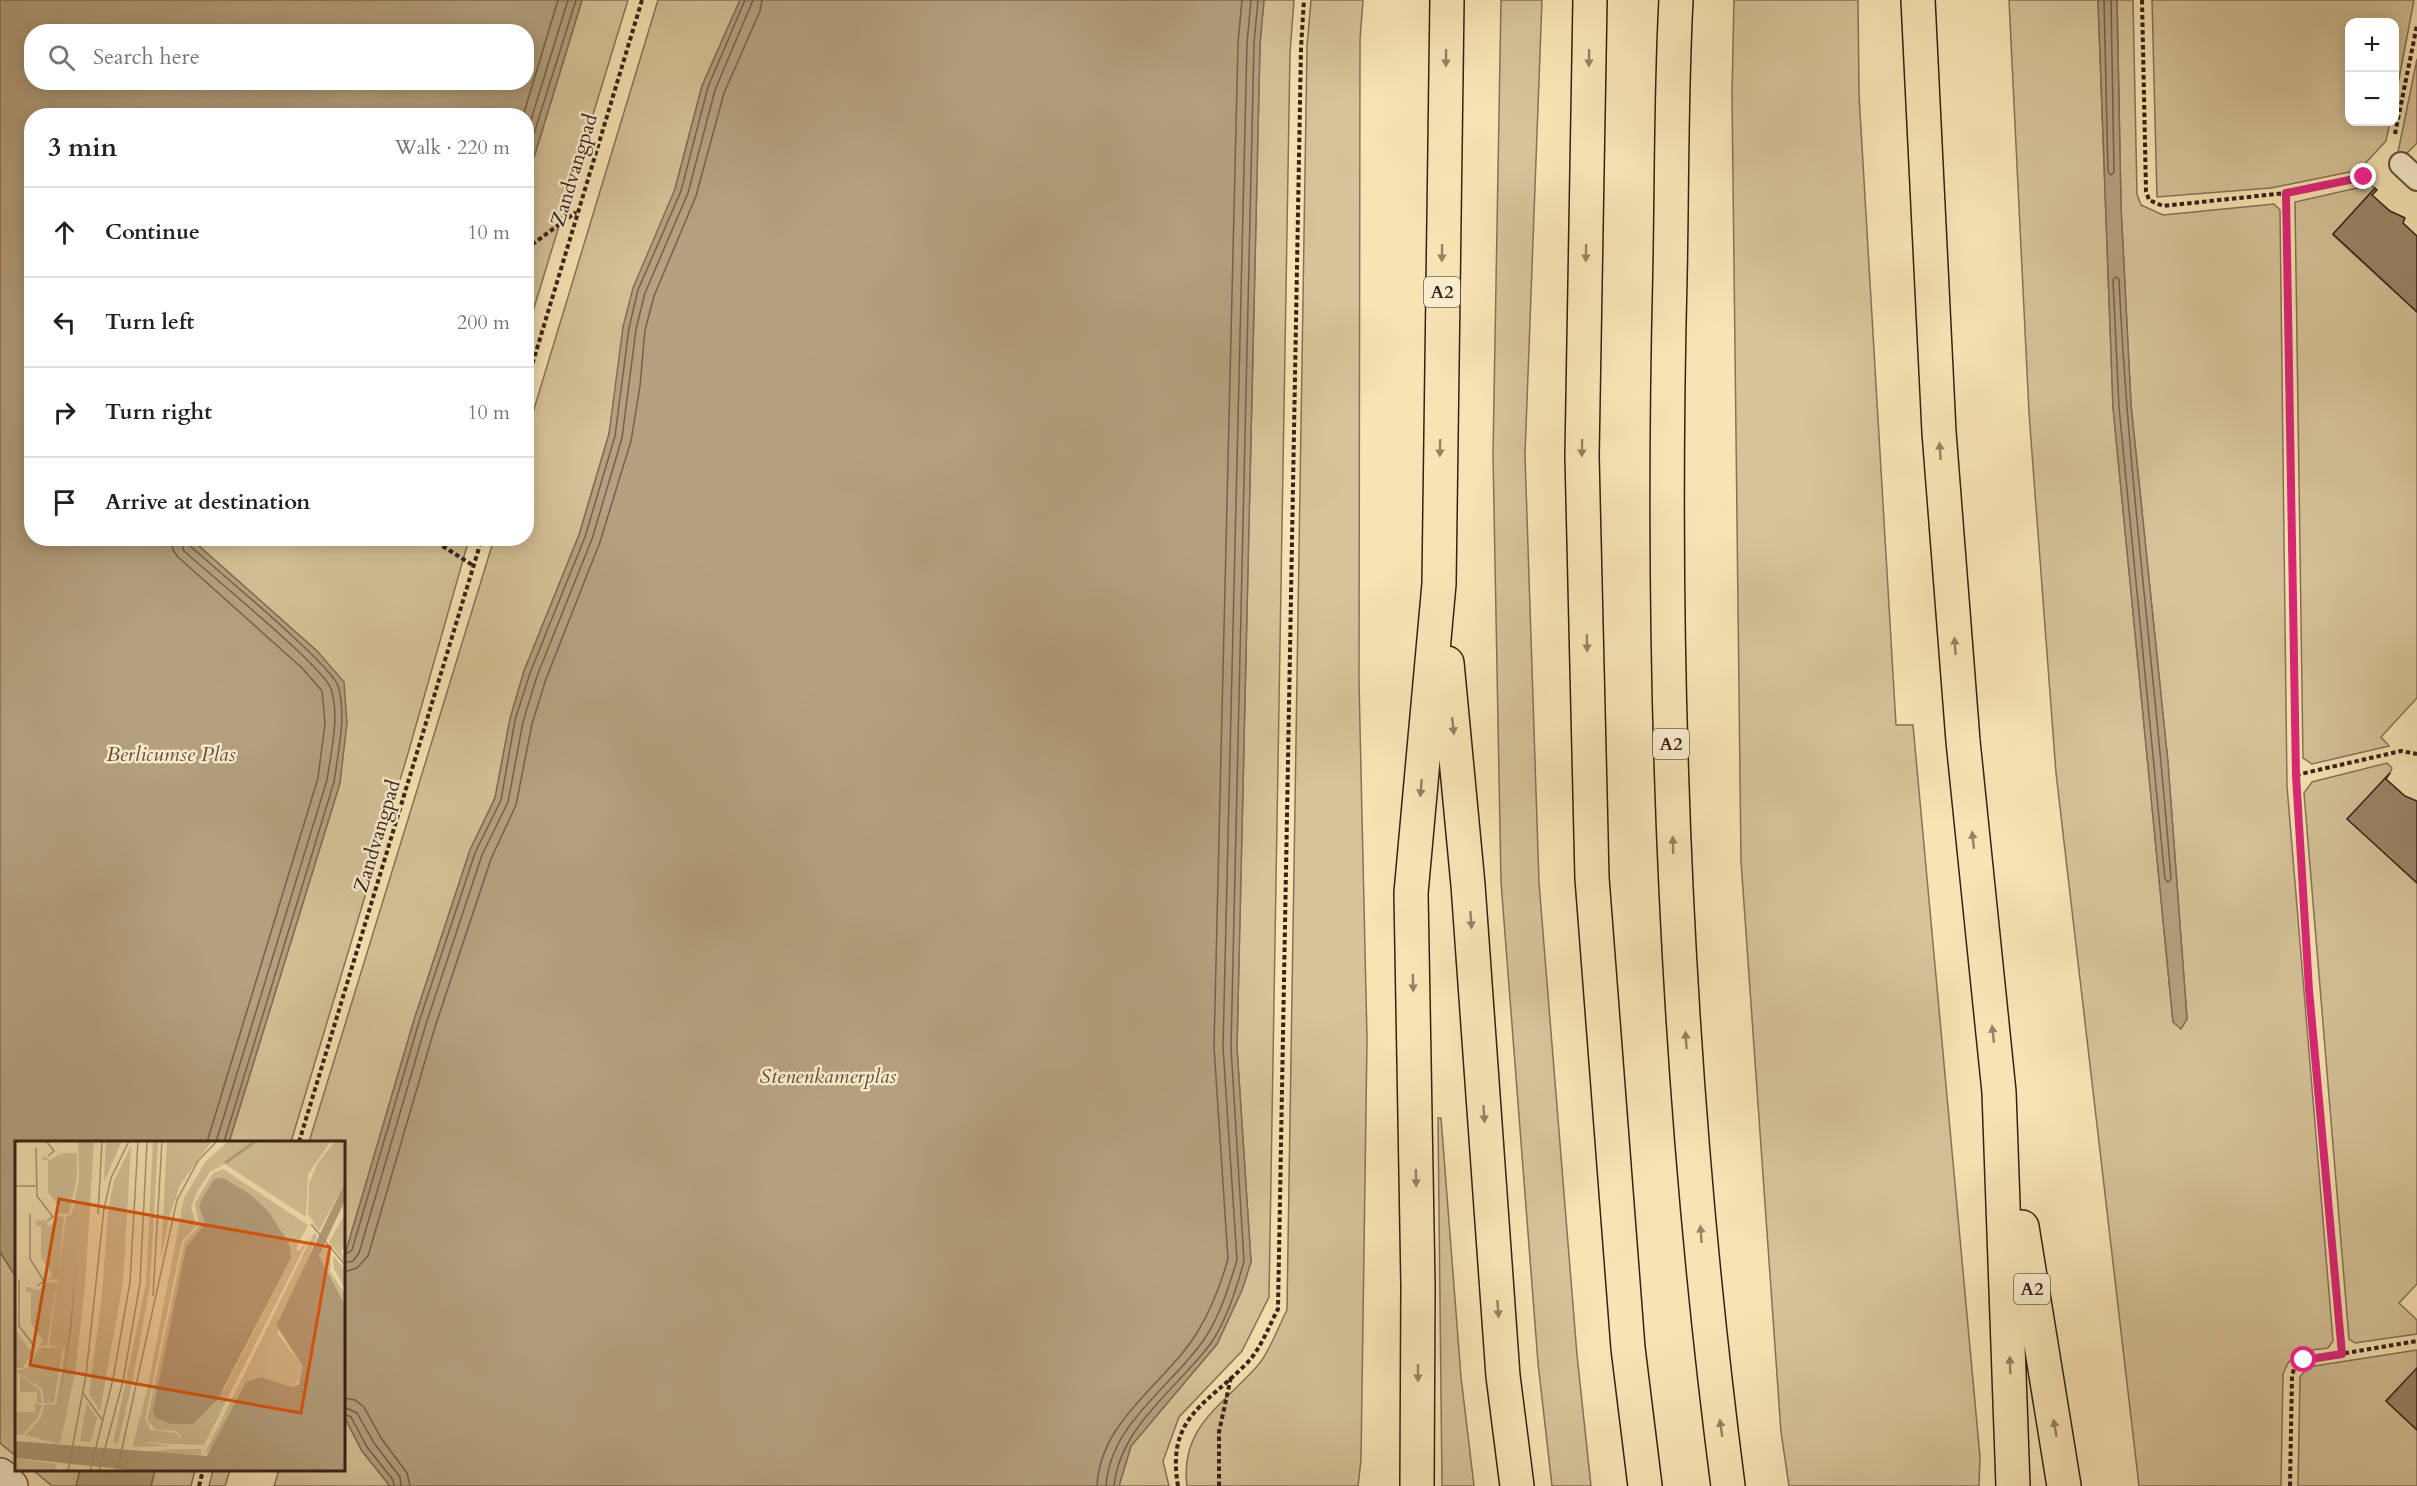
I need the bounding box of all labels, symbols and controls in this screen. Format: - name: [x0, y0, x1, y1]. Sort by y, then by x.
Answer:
- map controls: [2345, 18, 2399, 126]
- button: +: [2345, 18, 2399, 72]
- search box: [24, 24, 534, 90]
- icon: search: [45, 41, 78, 74]
- text: Search here: [93, 42, 200, 72]
- one-way arrow: [1441, 49, 1451, 68]
- one-way arrow: [1584, 49, 1594, 68]
- button: −: [2345, 72, 2399, 126]
- street label: Zandvangpad: [544, 110, 604, 230]
- text: 3 min: [48, 130, 117, 165]
- text: Walk · 220 m: [395, 134, 510, 161]
- route end: [2350, 163, 2376, 189]
- icon: ahead: [48, 216, 81, 249]
- text: Continue: [105, 217, 200, 247]
- text: 10 m: [467, 219, 510, 246]
- one-way arrow: [1438, 244, 1447, 263]
- one-way arrow: [1581, 244, 1590, 263]
- road number: A2: [1424, 277, 1460, 307]
- icon: left: [48, 306, 81, 339]
- text: Turn left: [105, 307, 194, 337]
- text: 200 m: [457, 309, 510, 336]
- icon: right: [48, 396, 81, 429]
- text: Turn right: [105, 397, 212, 427]
- text: 10 m: [467, 399, 510, 426]
- one-way arrow: [1435, 439, 1445, 458]
- one-way arrow: [1577, 439, 1587, 458]
- one-way arrow: [1936, 442, 1945, 461]
- icon: arrive: [48, 486, 81, 519]
- text: Arrive at destination: [105, 487, 310, 517]
- one-way arrow: [1582, 634, 1591, 653]
- one-way arrow: [1951, 636, 1960, 655]
- one-way arrow: [1448, 716, 1458, 735]
- road number: A2: [1653, 729, 1689, 759]
- water label: Berlicumse Plas: [106, 740, 236, 769]
- street label: Zandvangpad: [347, 776, 407, 896]
- one-way arrow: [1416, 779, 1425, 798]
- one-way arrow: [1968, 830, 1978, 849]
- one-way arrow: [1668, 836, 1678, 855]
- one-way arrow: [1466, 910, 1475, 929]
- one-way arrow: [1408, 974, 1418, 993]
- one-way arrow: [1988, 1024, 1998, 1043]
- one-way arrow: [1682, 1030, 1691, 1049]
- water label: Stenenkamerplas: [760, 1062, 896, 1091]
- one-way arrow: [1480, 1105, 1489, 1124]
- inset map: [15, 1141, 345, 1471]
- one-way arrow: [1411, 1169, 1421, 1188]
- one-way arrow: [1696, 1225, 1706, 1244]
- road number: A2: [2014, 1274, 2050, 1304]
- one-way arrow: [1493, 1299, 1503, 1318]
- route start: [2290, 1346, 2316, 1372]
- one-way arrow: [2005, 1355, 2014, 1374]
- one-way arrow: [1413, 1363, 1422, 1382]
- one-way arrow: [1716, 1418, 1725, 1437]
- one-way arrow: [2051, 1418, 2060, 1437]

